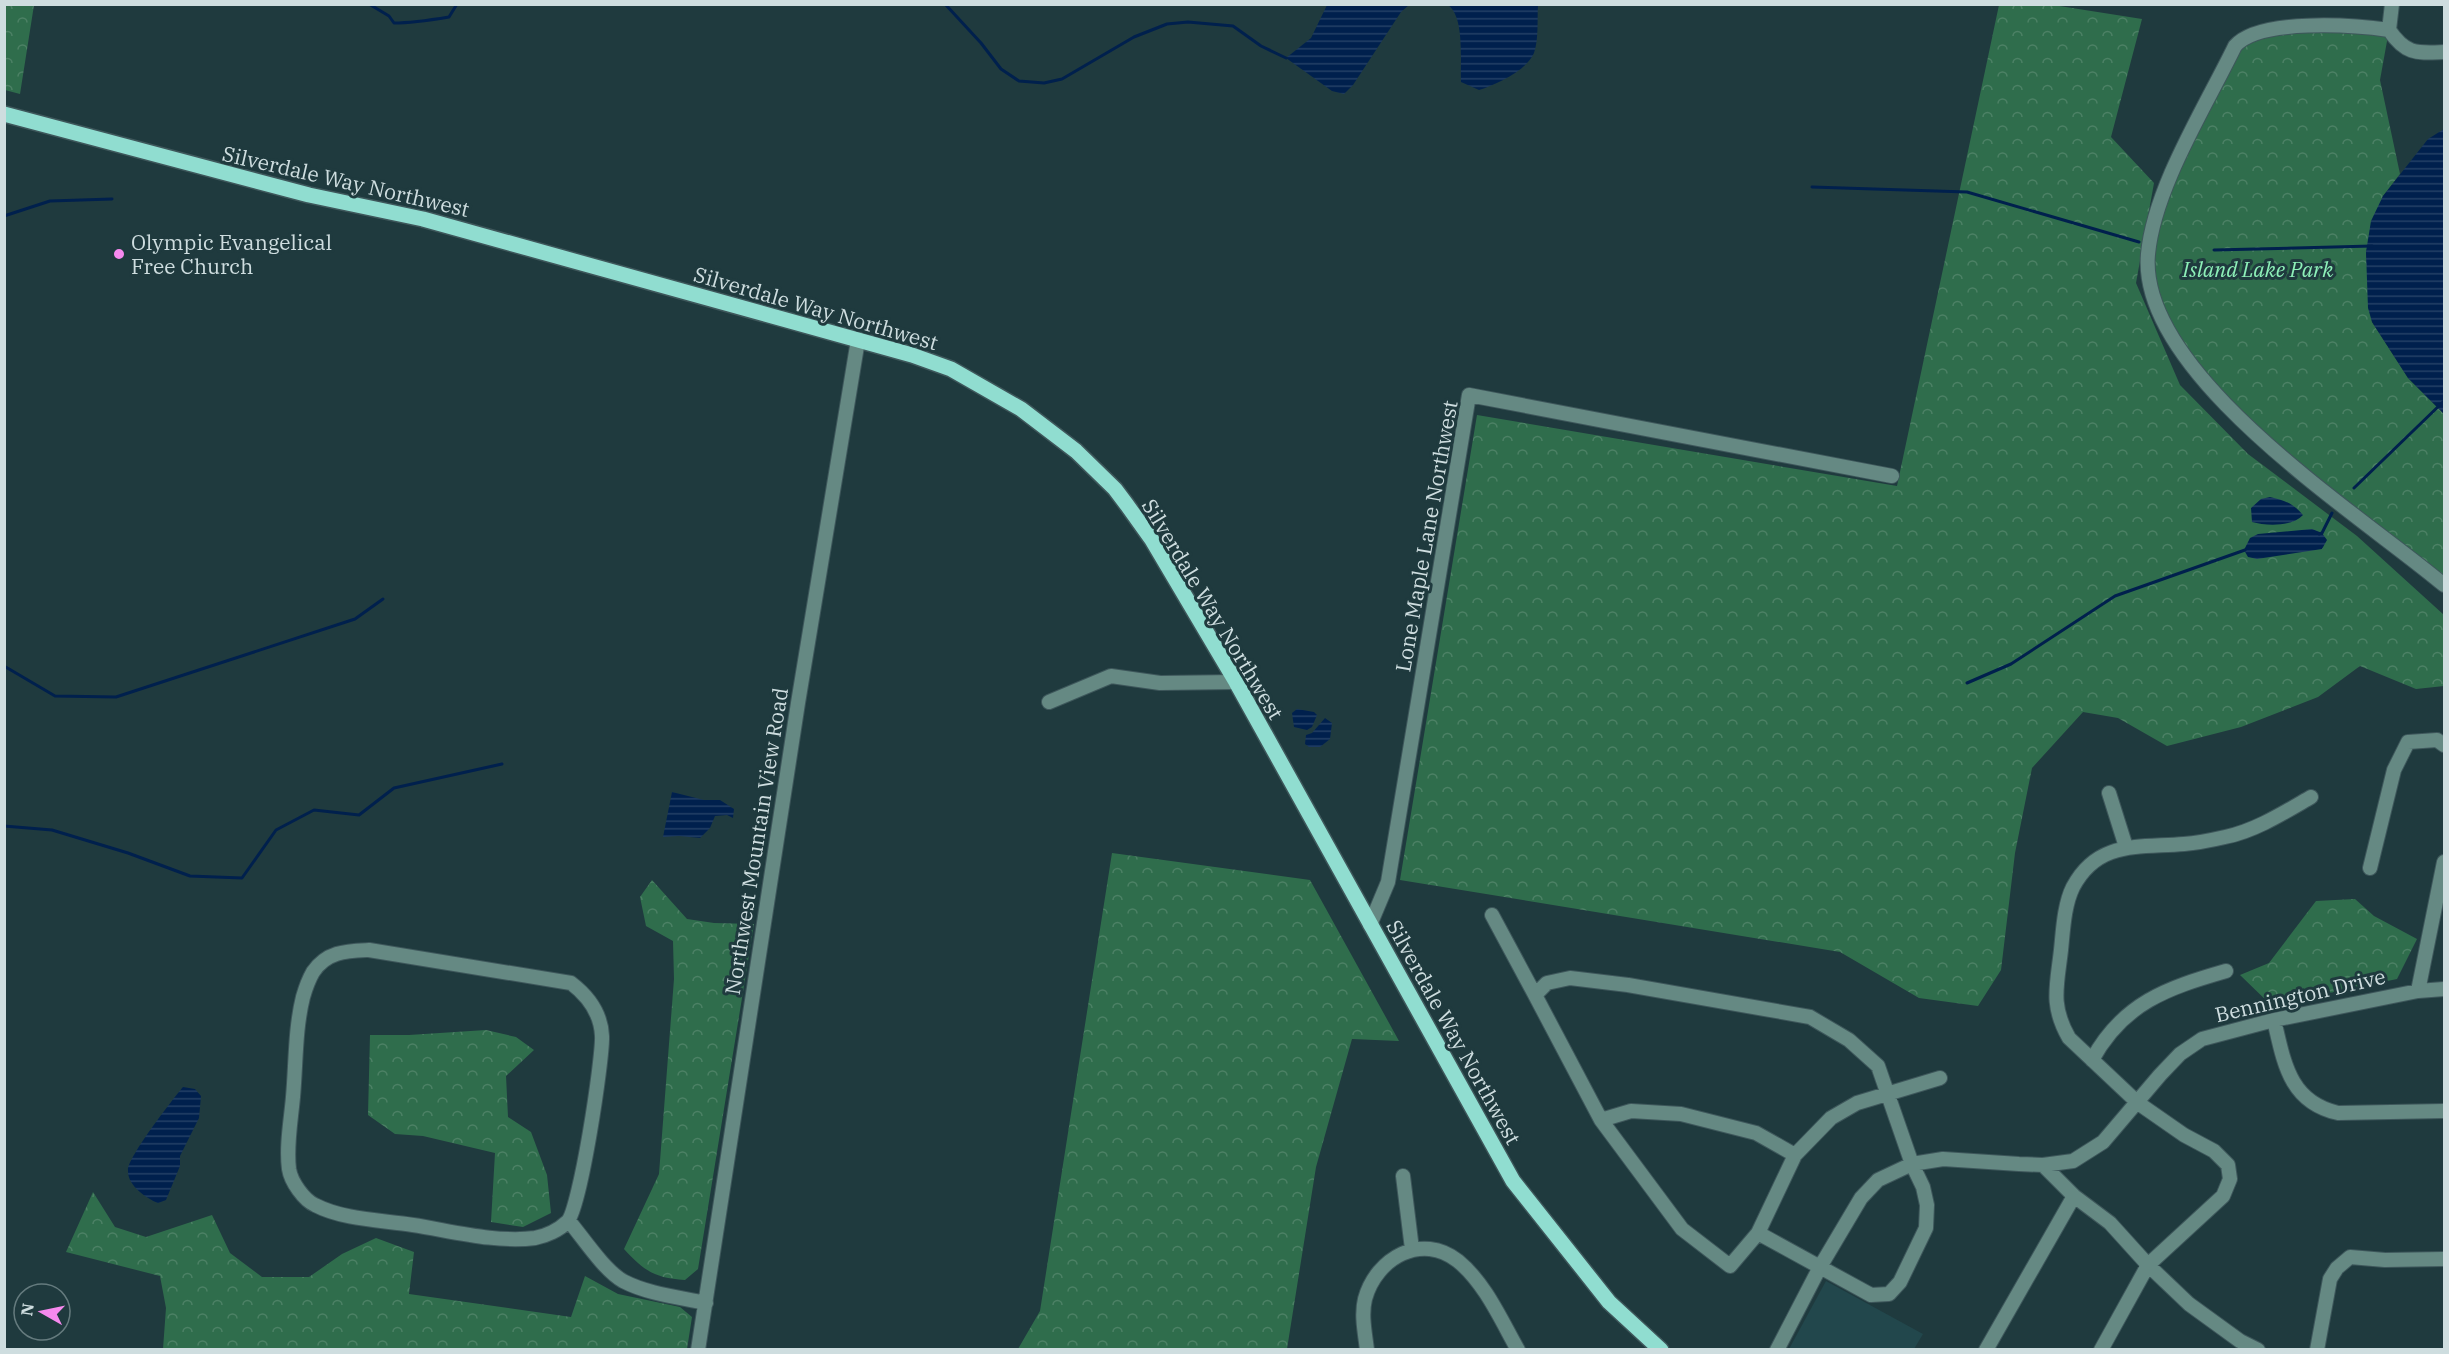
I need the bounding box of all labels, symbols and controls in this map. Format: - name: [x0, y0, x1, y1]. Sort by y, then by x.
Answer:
- street label: Silverdale Way Northwest: [220, 139, 472, 223]
- place label: Olympic Evangelical Free Church: [131, 228, 332, 280]
- marker: Olympic Evangelical Free Church: [112, 247, 126, 261]
- park label: Island Lake Park: [2182, 255, 2334, 283]
- street label: Silverdale Way Northwest: [691, 260, 941, 356]
- street label: Lone Maple Lane Northwest: [1388, 398, 1464, 674]
- street label: Silverdale Way Northwest: [1136, 493, 1290, 725]
- street label: Northwest Mountain View Road: [718, 685, 794, 997]
- street label: Silverdale Way Northwest: [1380, 915, 1528, 1149]
- street label: Bennington Drive: [2212, 962, 2388, 1028]
- north arrow: [12, 1282, 72, 1342]
- text: N: [16, 1302, 38, 1317]

